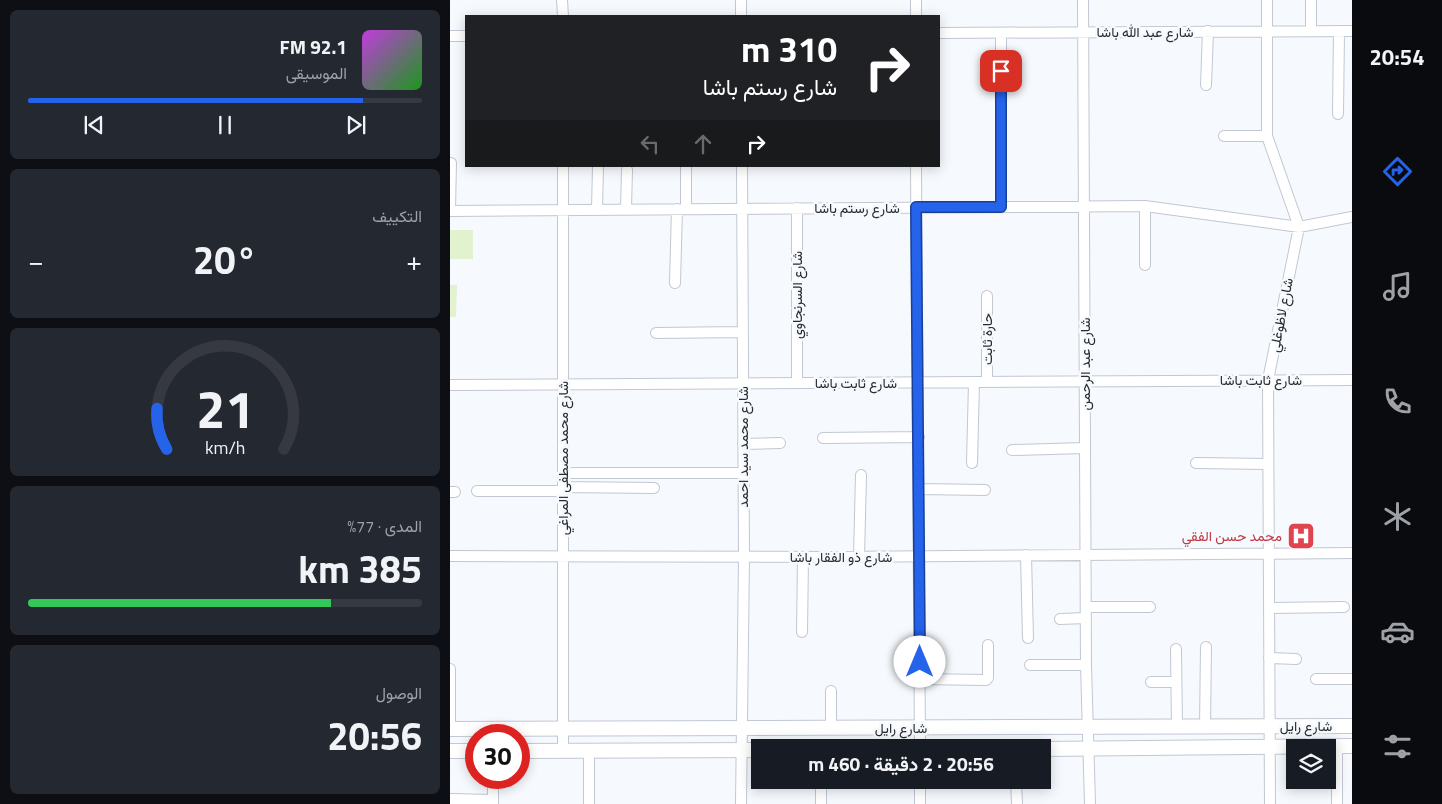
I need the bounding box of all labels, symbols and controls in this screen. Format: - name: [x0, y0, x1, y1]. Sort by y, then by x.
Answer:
- street label: شارع عبد الله باشا: [1096, 21, 1194, 43]
- text: 310 m: [741, 22, 837, 76]
- text: 92.1 FM: [280, 32, 347, 61]
- icon: right: [855, 35, 920, 100]
- text: 20:54: [1370, 40, 1424, 74]
- pin: [980, 50, 1022, 92]
- icon: arrive: [987, 57, 1015, 85]
- text: الموسيقى: [286, 61, 347, 85]
- text: شارع رستم باشا: [703, 70, 837, 104]
- icon: previous: [80, 111, 108, 139]
- icon: pause: [211, 111, 239, 139]
- icon: next: [342, 111, 370, 139]
- icon: left: [636, 130, 664, 158]
- icon: ahead: [689, 130, 717, 158]
- icon: right: [742, 130, 770, 158]
- icon: directions: [1380, 154, 1415, 189]
- street label: شارع رستم باشا: [814, 197, 900, 219]
- text: التكييف: [372, 204, 422, 228]
- text: 20°: [193, 231, 257, 289]
- text: −: [28, 239, 44, 282]
- text: +: [406, 239, 422, 282]
- street label: شارع السرنجاوي: [786, 251, 809, 339]
- icon: music: [1380, 269, 1415, 304]
- street label: شارع لاظوغلي: [1263, 276, 1300, 354]
- street label: حارة ثابت: [976, 313, 997, 365]
- street label: شارع عبد الرحمن: [1074, 317, 1096, 411]
- text: 21: [196, 369, 254, 448]
- street label: شارع ثابت باشا: [1220, 369, 1302, 391]
- street label: شارع ثابت باشا: [815, 372, 897, 394]
- street label: شارع محمد مصطفى المراغي: [552, 381, 575, 535]
- icon: phone: [1380, 384, 1415, 419]
- street label: شارع محمد سيد احمد: [732, 386, 754, 508]
- text: km/h: [205, 434, 245, 461]
- icon: climate: [1380, 499, 1415, 534]
- text: المدى · 77%: [347, 514, 422, 538]
- hospital icon: محمد حسن الفقي: [1286, 521, 1316, 551]
- place label: محمد حسن الفقي: [1182, 525, 1282, 548]
- text: 385 km: [298, 540, 422, 598]
- street label: شارع ذو الفقار باشا: [790, 546, 892, 568]
- icon: car: [1380, 614, 1415, 649]
- position arrow: [893, 635, 945, 687]
- text: الوصول: [376, 681, 422, 705]
- text: 20:56: [327, 707, 422, 765]
- street label: شارع رايل: [1280, 715, 1332, 737]
- street label: شارع رايل: [875, 717, 927, 739]
- speed limit sign: 30: [465, 724, 530, 789]
- icon: filters: [1380, 729, 1415, 764]
- map controls: [1286, 739, 1336, 789]
- button: layers: [1286, 739, 1336, 789]
- text: 20:56 · 2 دقيقة · 460 m: [808, 749, 994, 778]

